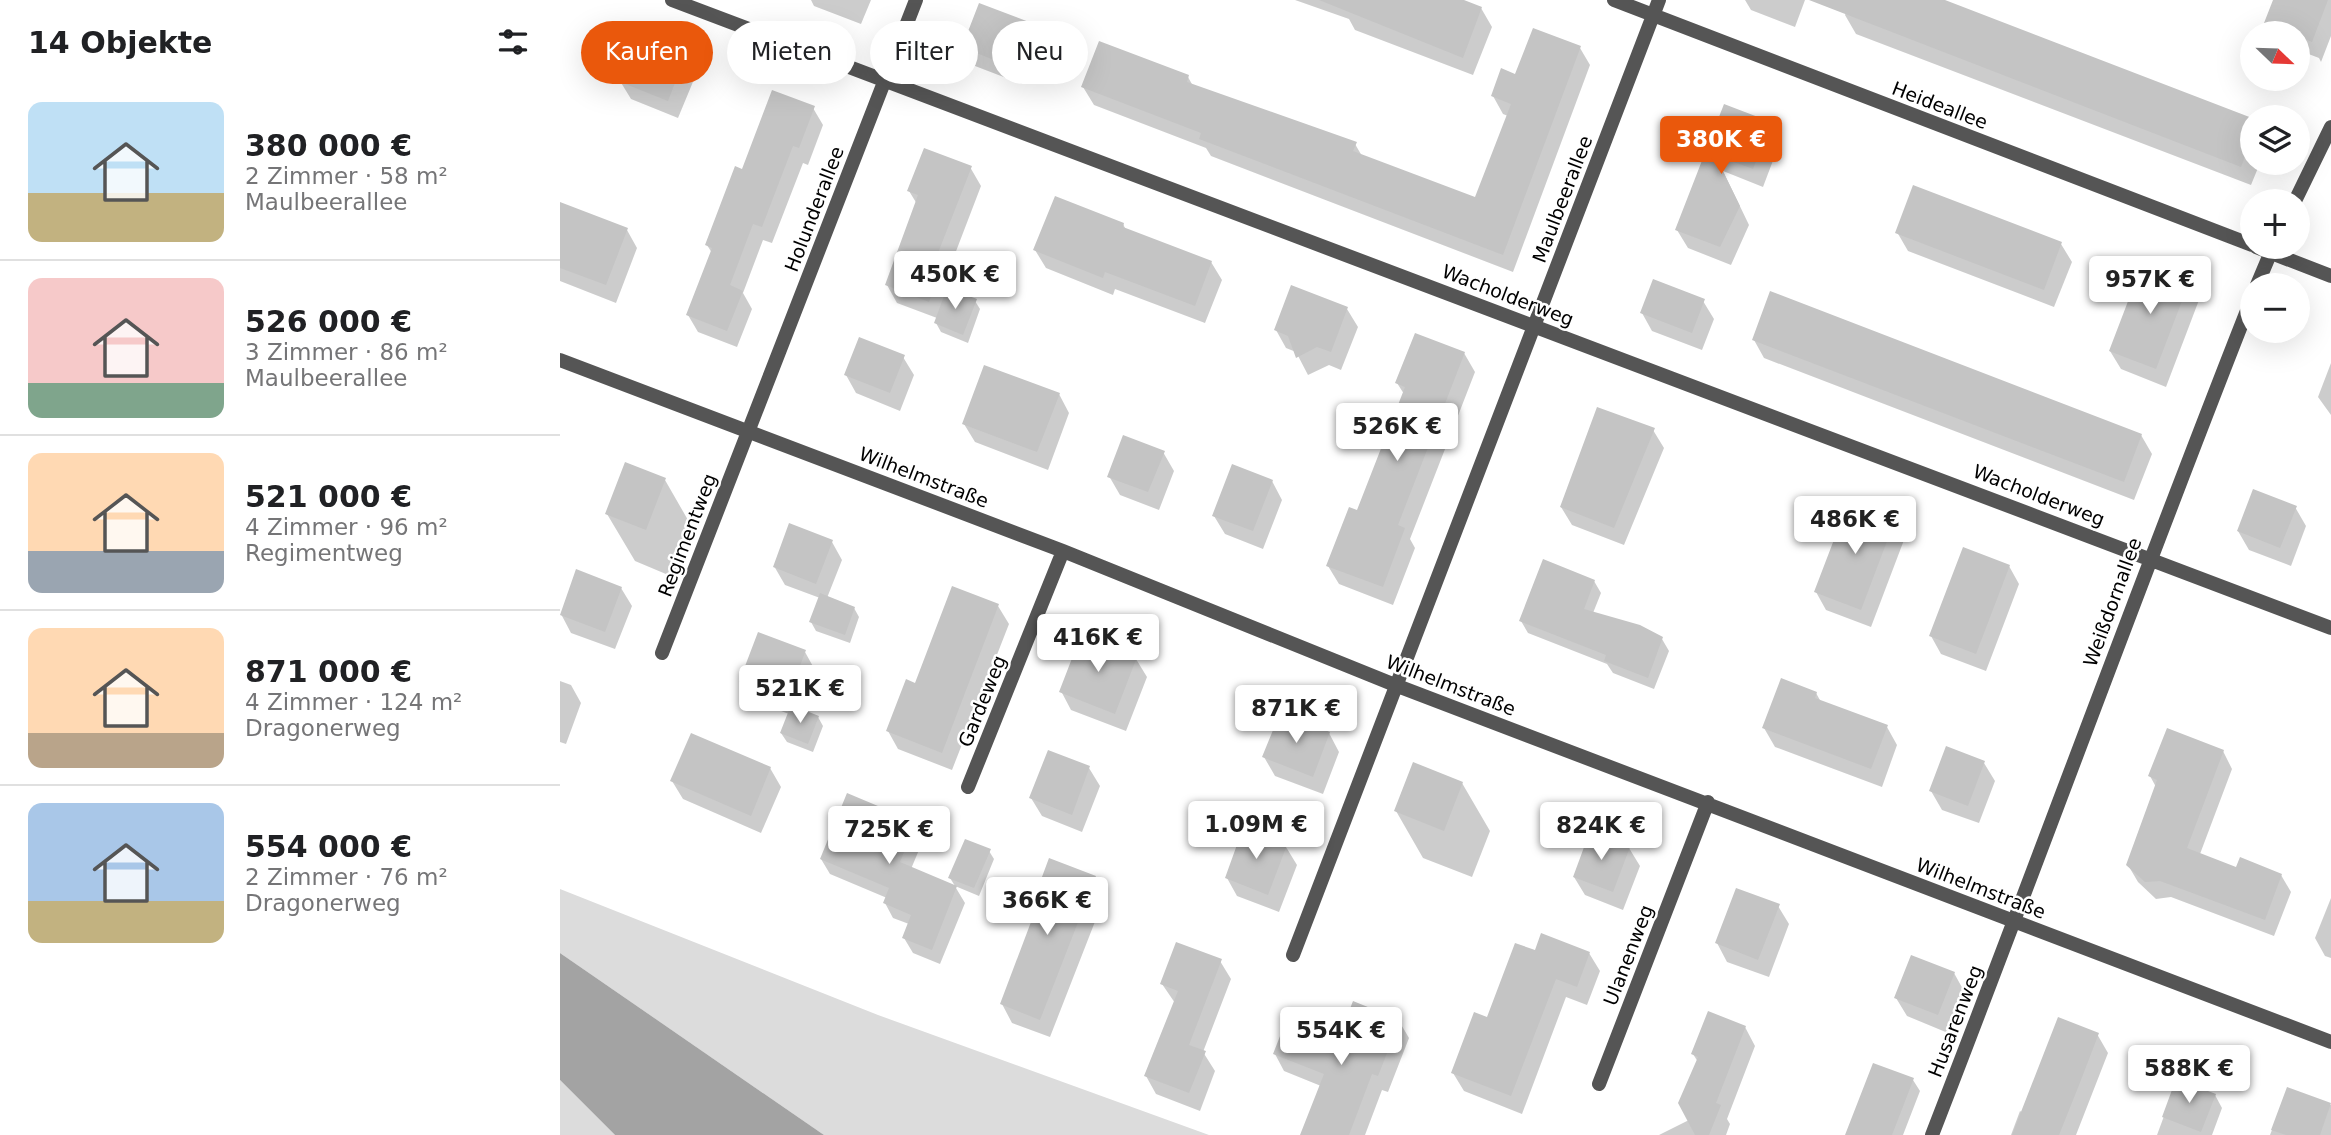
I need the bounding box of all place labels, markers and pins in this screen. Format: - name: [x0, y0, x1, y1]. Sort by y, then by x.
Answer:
- pin: 380K €: [1664, 116, 1778, 176]
- pin: 450K €: [898, 252, 1012, 311]
- pin: 957K €: [2093, 256, 2207, 316]
- pin: 526K €: [1340, 404, 1454, 463]
- pin: 486K €: [1798, 496, 1912, 556]
- pin: 416K €: [1041, 614, 1155, 674]
- pin: 521K €: [743, 666, 857, 725]
- pin: 871K €: [1239, 686, 1353, 745]
- pin: 1.09M €: [1191, 802, 1321, 861]
- pin: 824K €: [1544, 802, 1658, 862]
- pin: 725K €: [832, 806, 946, 866]
- pin: 366K €: [990, 878, 1104, 937]
- pin: 554K €: [1284, 1007, 1398, 1067]
- pin: 588K €: [2132, 1046, 2246, 1105]

